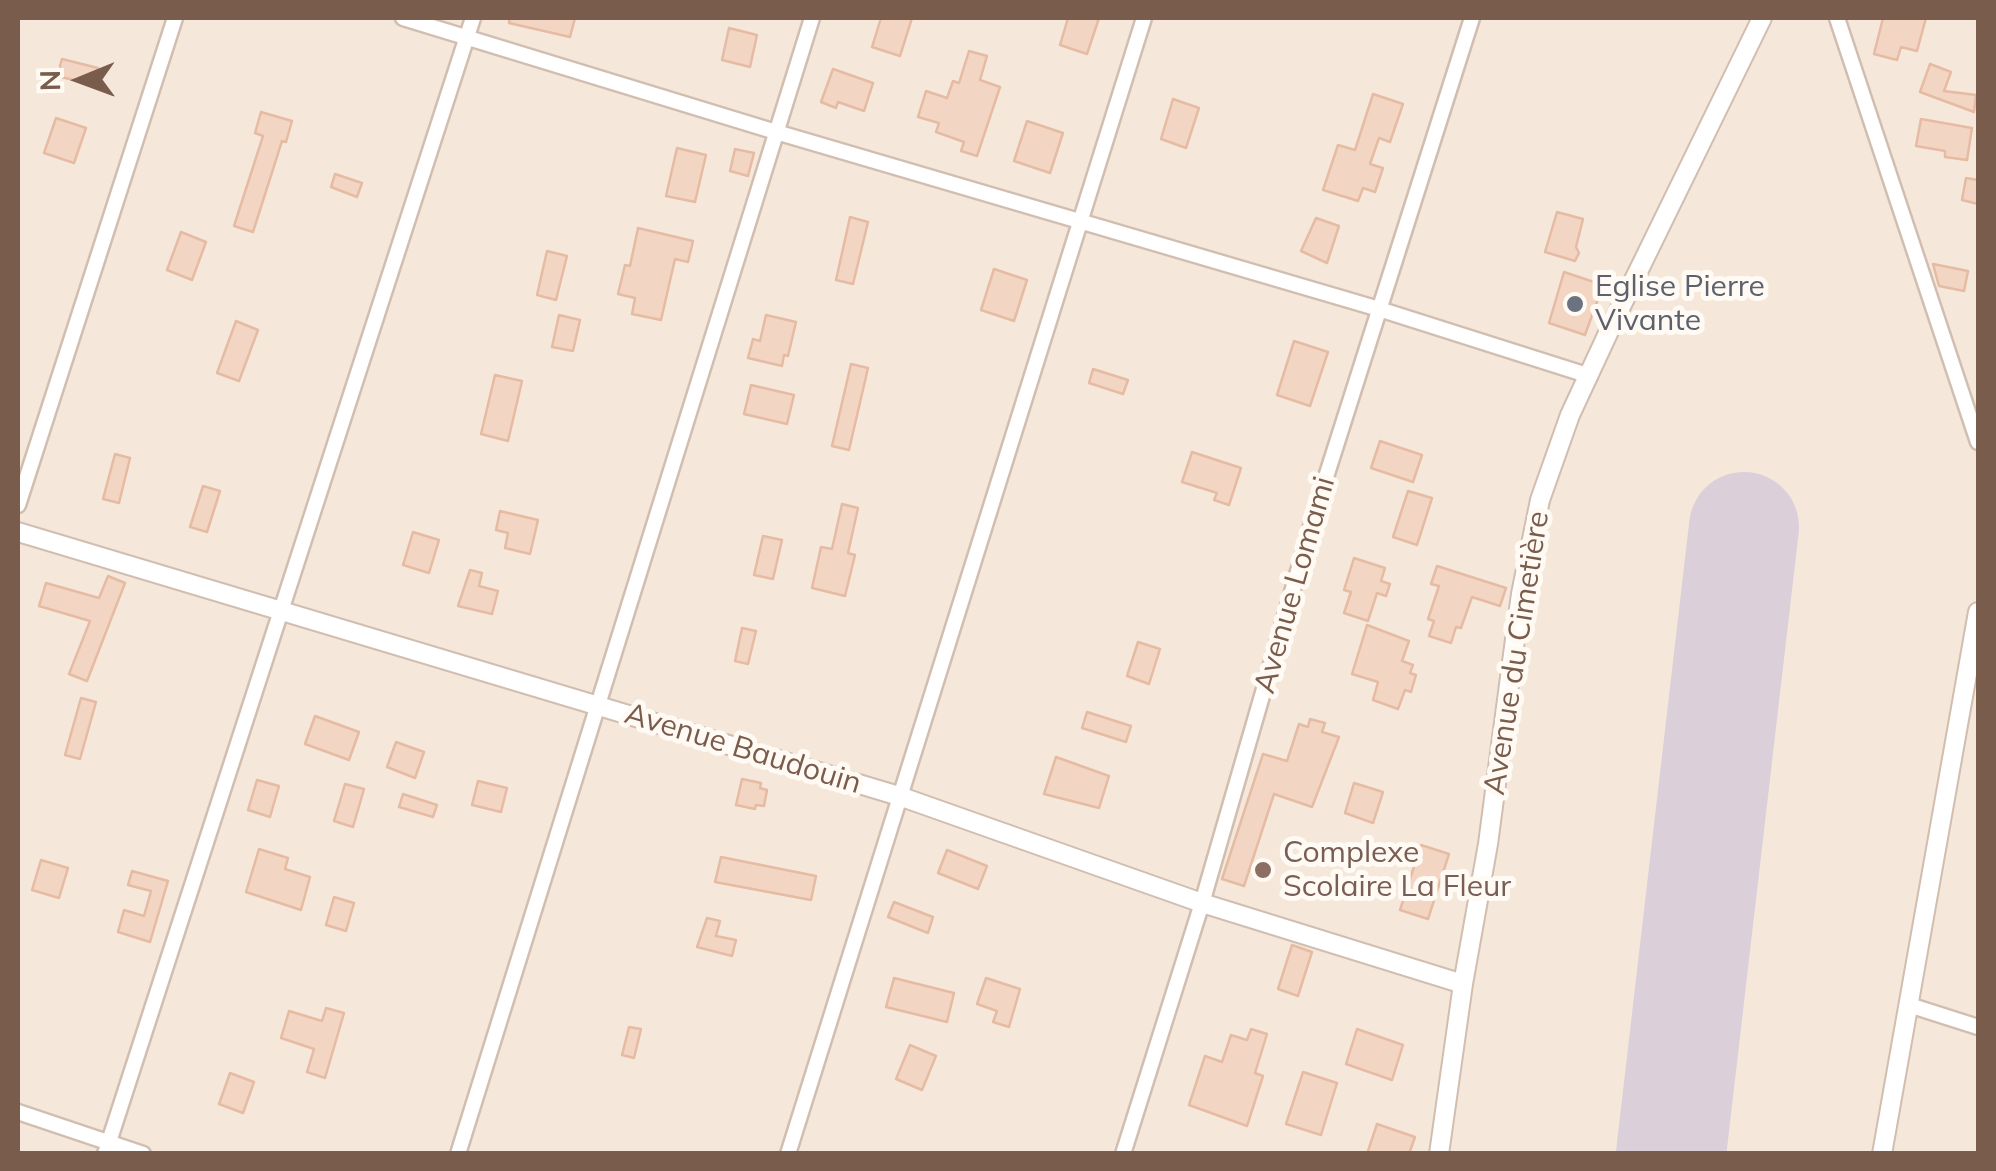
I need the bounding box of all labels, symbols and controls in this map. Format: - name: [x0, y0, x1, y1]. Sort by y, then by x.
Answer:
- north arrow: [30, 30, 130, 130]
- text: N: [32, 70, 67, 91]
- place label: Eglise Pierre Vivante: [1595, 269, 1765, 340]
- marker: Eglise Pierre Vivante: [1564, 293, 1586, 315]
- street label: Avenue Lomami: [1247, 473, 1343, 697]
- street label: Avenue du Cimetière: [1477, 509, 1557, 797]
- street label: Avenue Baudouin: [620, 696, 866, 802]
- place label: Complexe Scolaire La Fleur: [1283, 835, 1511, 906]
- marker: Complexe Scolaire La Fleur: [1252, 859, 1274, 881]

